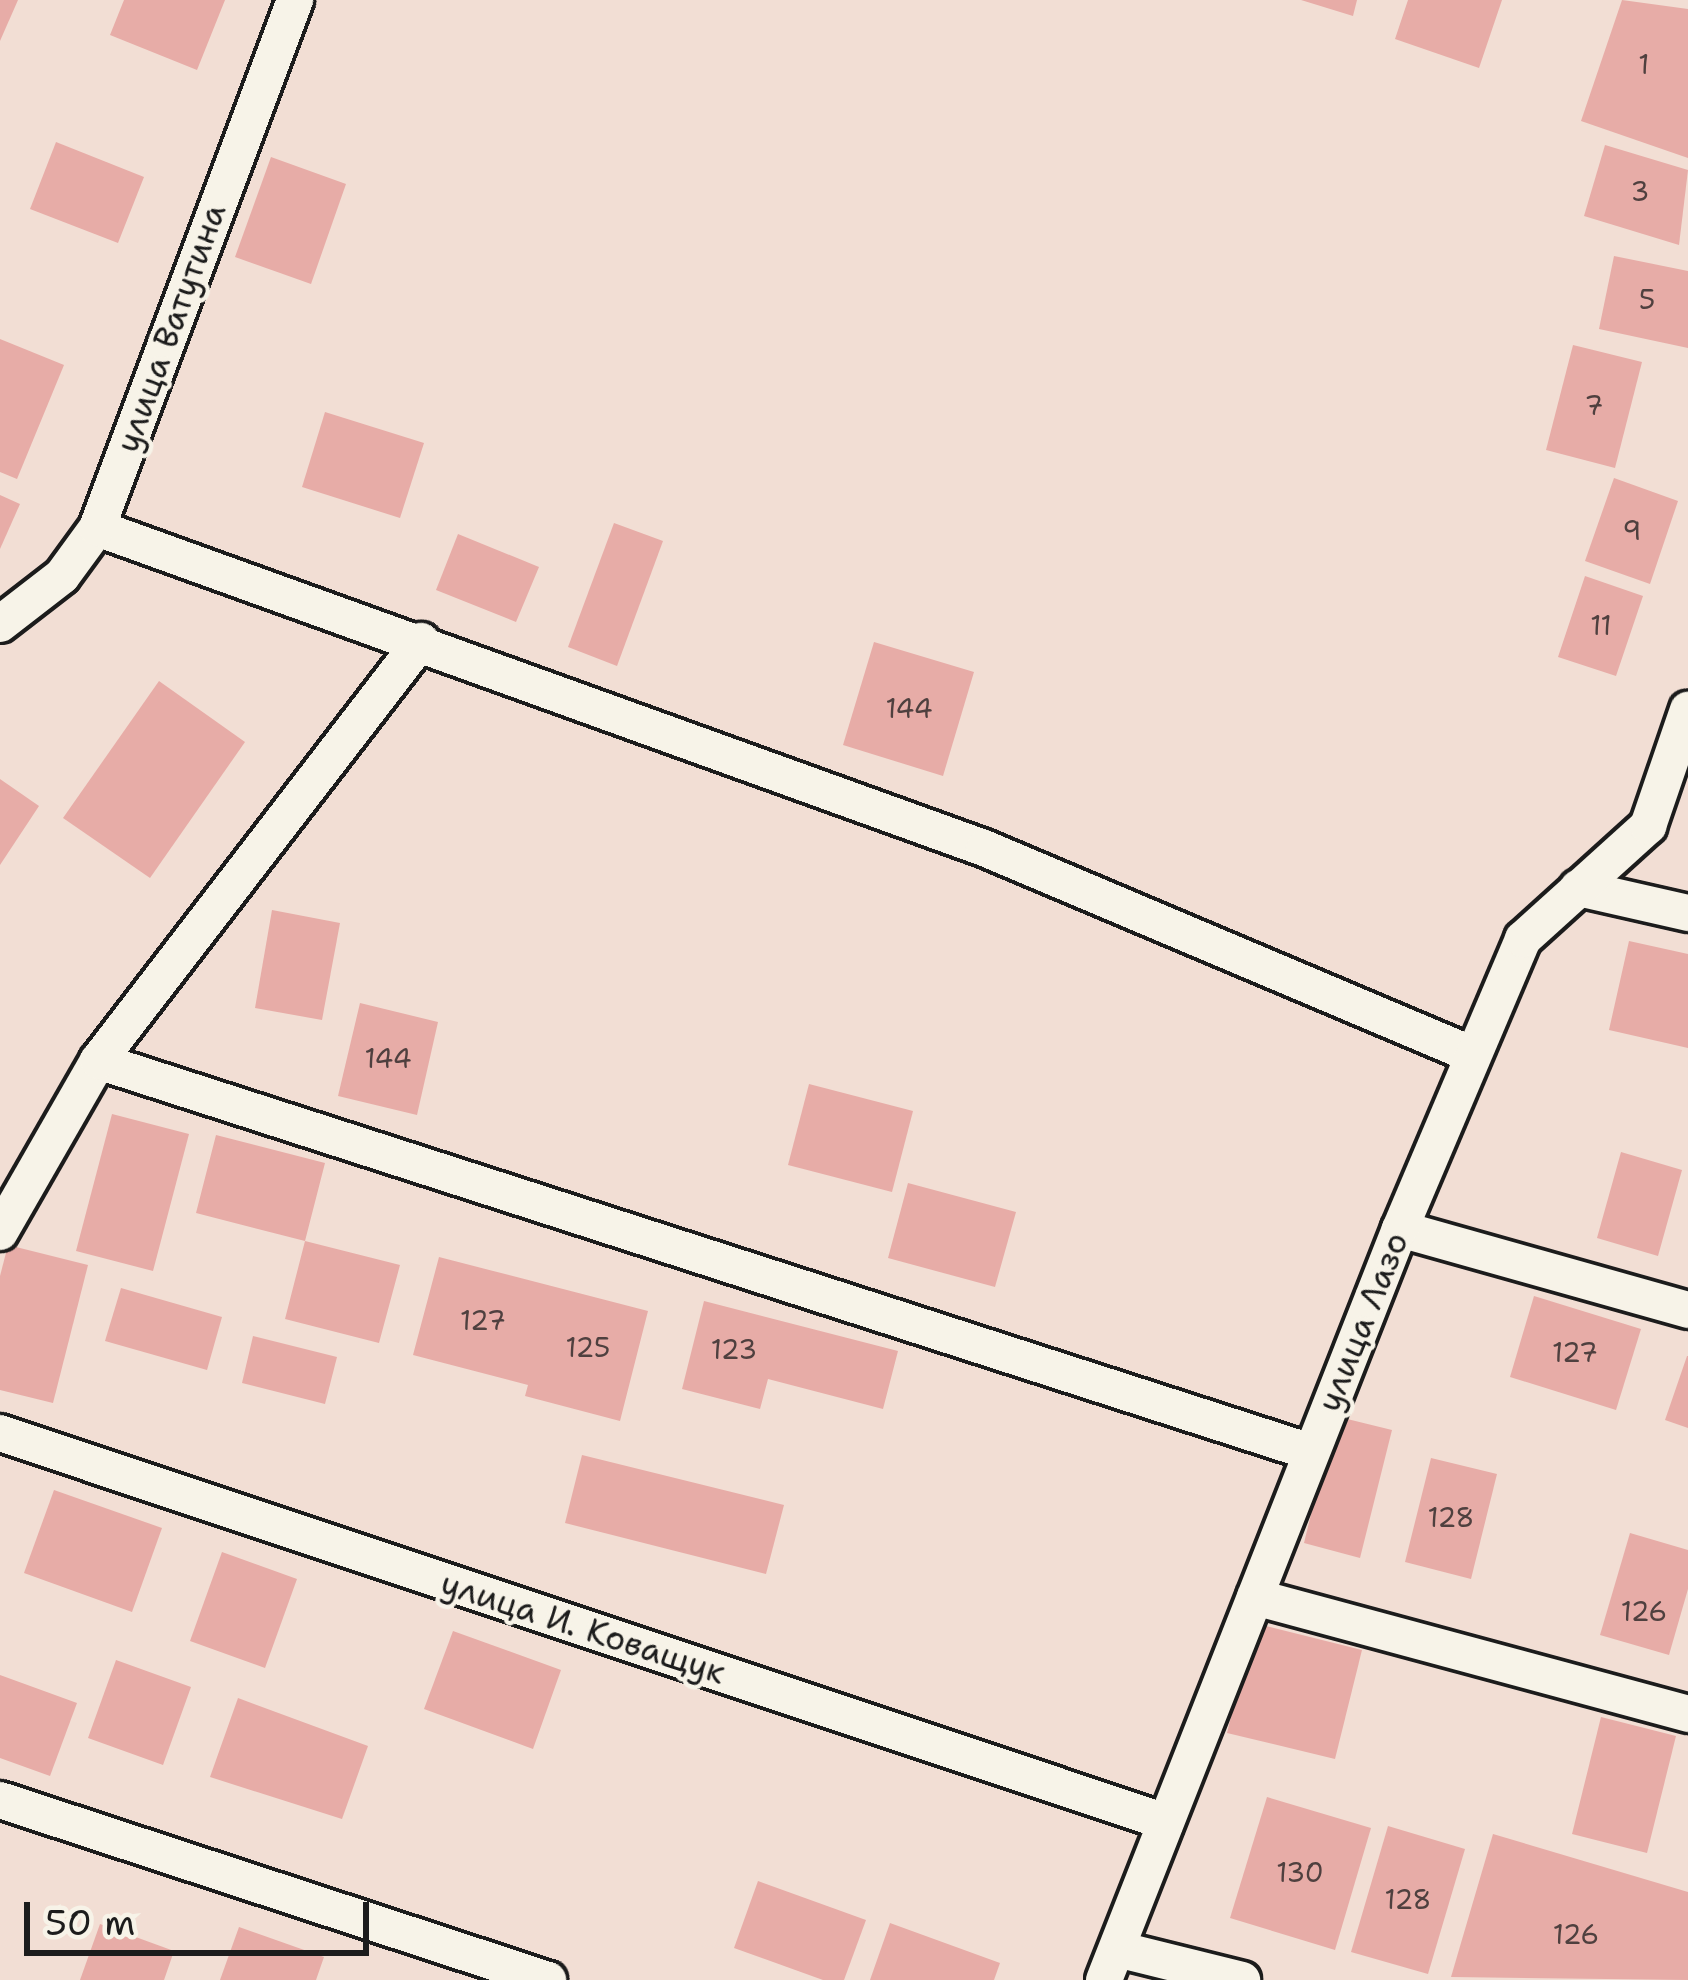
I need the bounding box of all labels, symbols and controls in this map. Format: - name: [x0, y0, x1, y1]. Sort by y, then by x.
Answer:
- house number: 1: [1638, 49, 1650, 81]
- house number: 3: [1631, 176, 1649, 208]
- street label: улица Ватутина: [108, 198, 234, 458]
- house number: 5: [1639, 284, 1655, 316]
- house number: 7: [1585, 390, 1603, 422]
- house number: 9: [1623, 515, 1641, 547]
- house number: 11: [1590, 610, 1612, 642]
- house number: 144: [885, 693, 933, 725]
- house number: 144: [364, 1043, 412, 1075]
- street label: улица Лазо: [1309, 1227, 1417, 1417]
- house number: 127: [460, 1305, 506, 1337]
- house number: 125: [566, 1332, 610, 1364]
- house number: 123: [711, 1334, 757, 1366]
- house number: 127: [1552, 1337, 1598, 1369]
- house number: 128: [1428, 1502, 1474, 1534]
- street label: улица И. Коващук: [436, 1563, 730, 1693]
- house number: 126: [1621, 1596, 1667, 1628]
- house number: 130: [1276, 1857, 1324, 1889]
- scale bar: [30, 1878, 375, 1952]
- house number: 128: [1385, 1884, 1431, 1916]
- text: 50 m: [45, 1898, 135, 1947]
- house number: 126: [1553, 1919, 1599, 1951]

